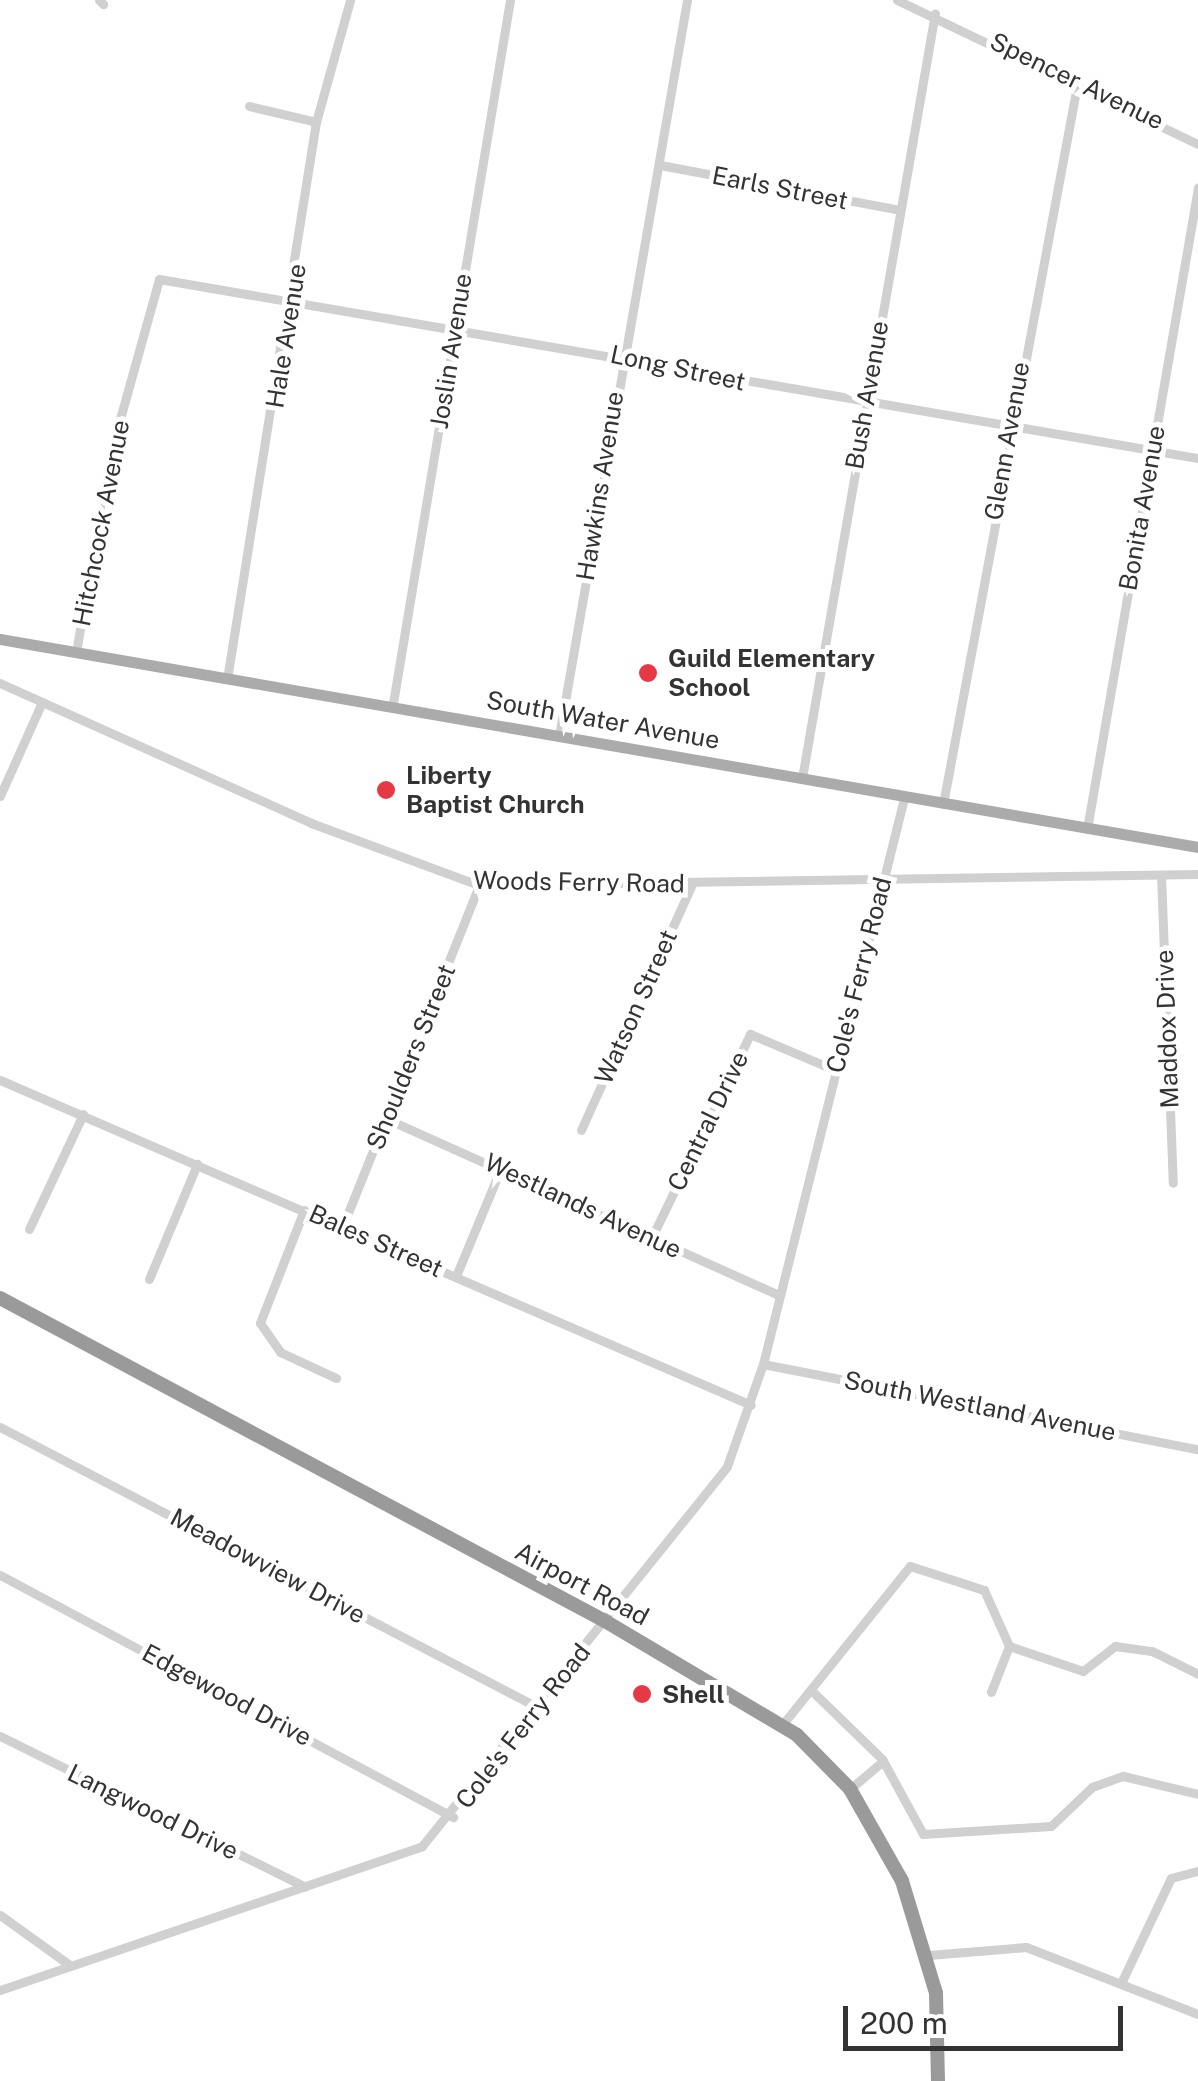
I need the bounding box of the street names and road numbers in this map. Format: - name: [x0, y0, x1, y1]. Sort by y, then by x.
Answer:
- street label: Spencer Avenue: [985, 26, 1169, 136]
- street label: Earls Street: [709, 160, 851, 216]
- street label: Hale Avenue: [260, 262, 312, 410]
- street label: Joslin Avenue: [424, 271, 478, 431]
- street label: Bush Avenue: [839, 318, 895, 472]
- street label: Long Street: [608, 339, 748, 397]
- street label: Glenn Avenue: [978, 360, 1036, 522]
- street label: Hawkins Avenue: [570, 389, 630, 583]
- street label: Hitchcock Avenue: [66, 417, 136, 629]
- street label: Bonita Avenue: [1113, 423, 1171, 593]
- street label: South Water Avenue: [484, 685, 722, 755]
- street label: Woods Ferry Road: [473, 865, 685, 899]
- street label: Cole's Ferry Road: [820, 874, 898, 1076]
- street label: Watson Street: [589, 925, 683, 1089]
- street label: Maddox Drive: [1149, 949, 1185, 1109]
- street label: Shoulders Street: [360, 960, 462, 1154]
- street label: Central Drive: [661, 1046, 755, 1196]
- street label: Westlands Avenue: [480, 1147, 686, 1265]
- street label: Bales Street: [304, 1198, 448, 1284]
- street label: South Westland Avenue: [841, 1365, 1119, 1447]
- street label: Meadowview Drive: [165, 1502, 371, 1630]
- street label: Airport Road: [510, 1536, 654, 1632]
- street label: Edgewood Drive: [137, 1638, 317, 1752]
- street label: Cole's Ferry Road: [449, 1638, 597, 1814]
- street label: Langwood Drive: [63, 1758, 243, 1866]

